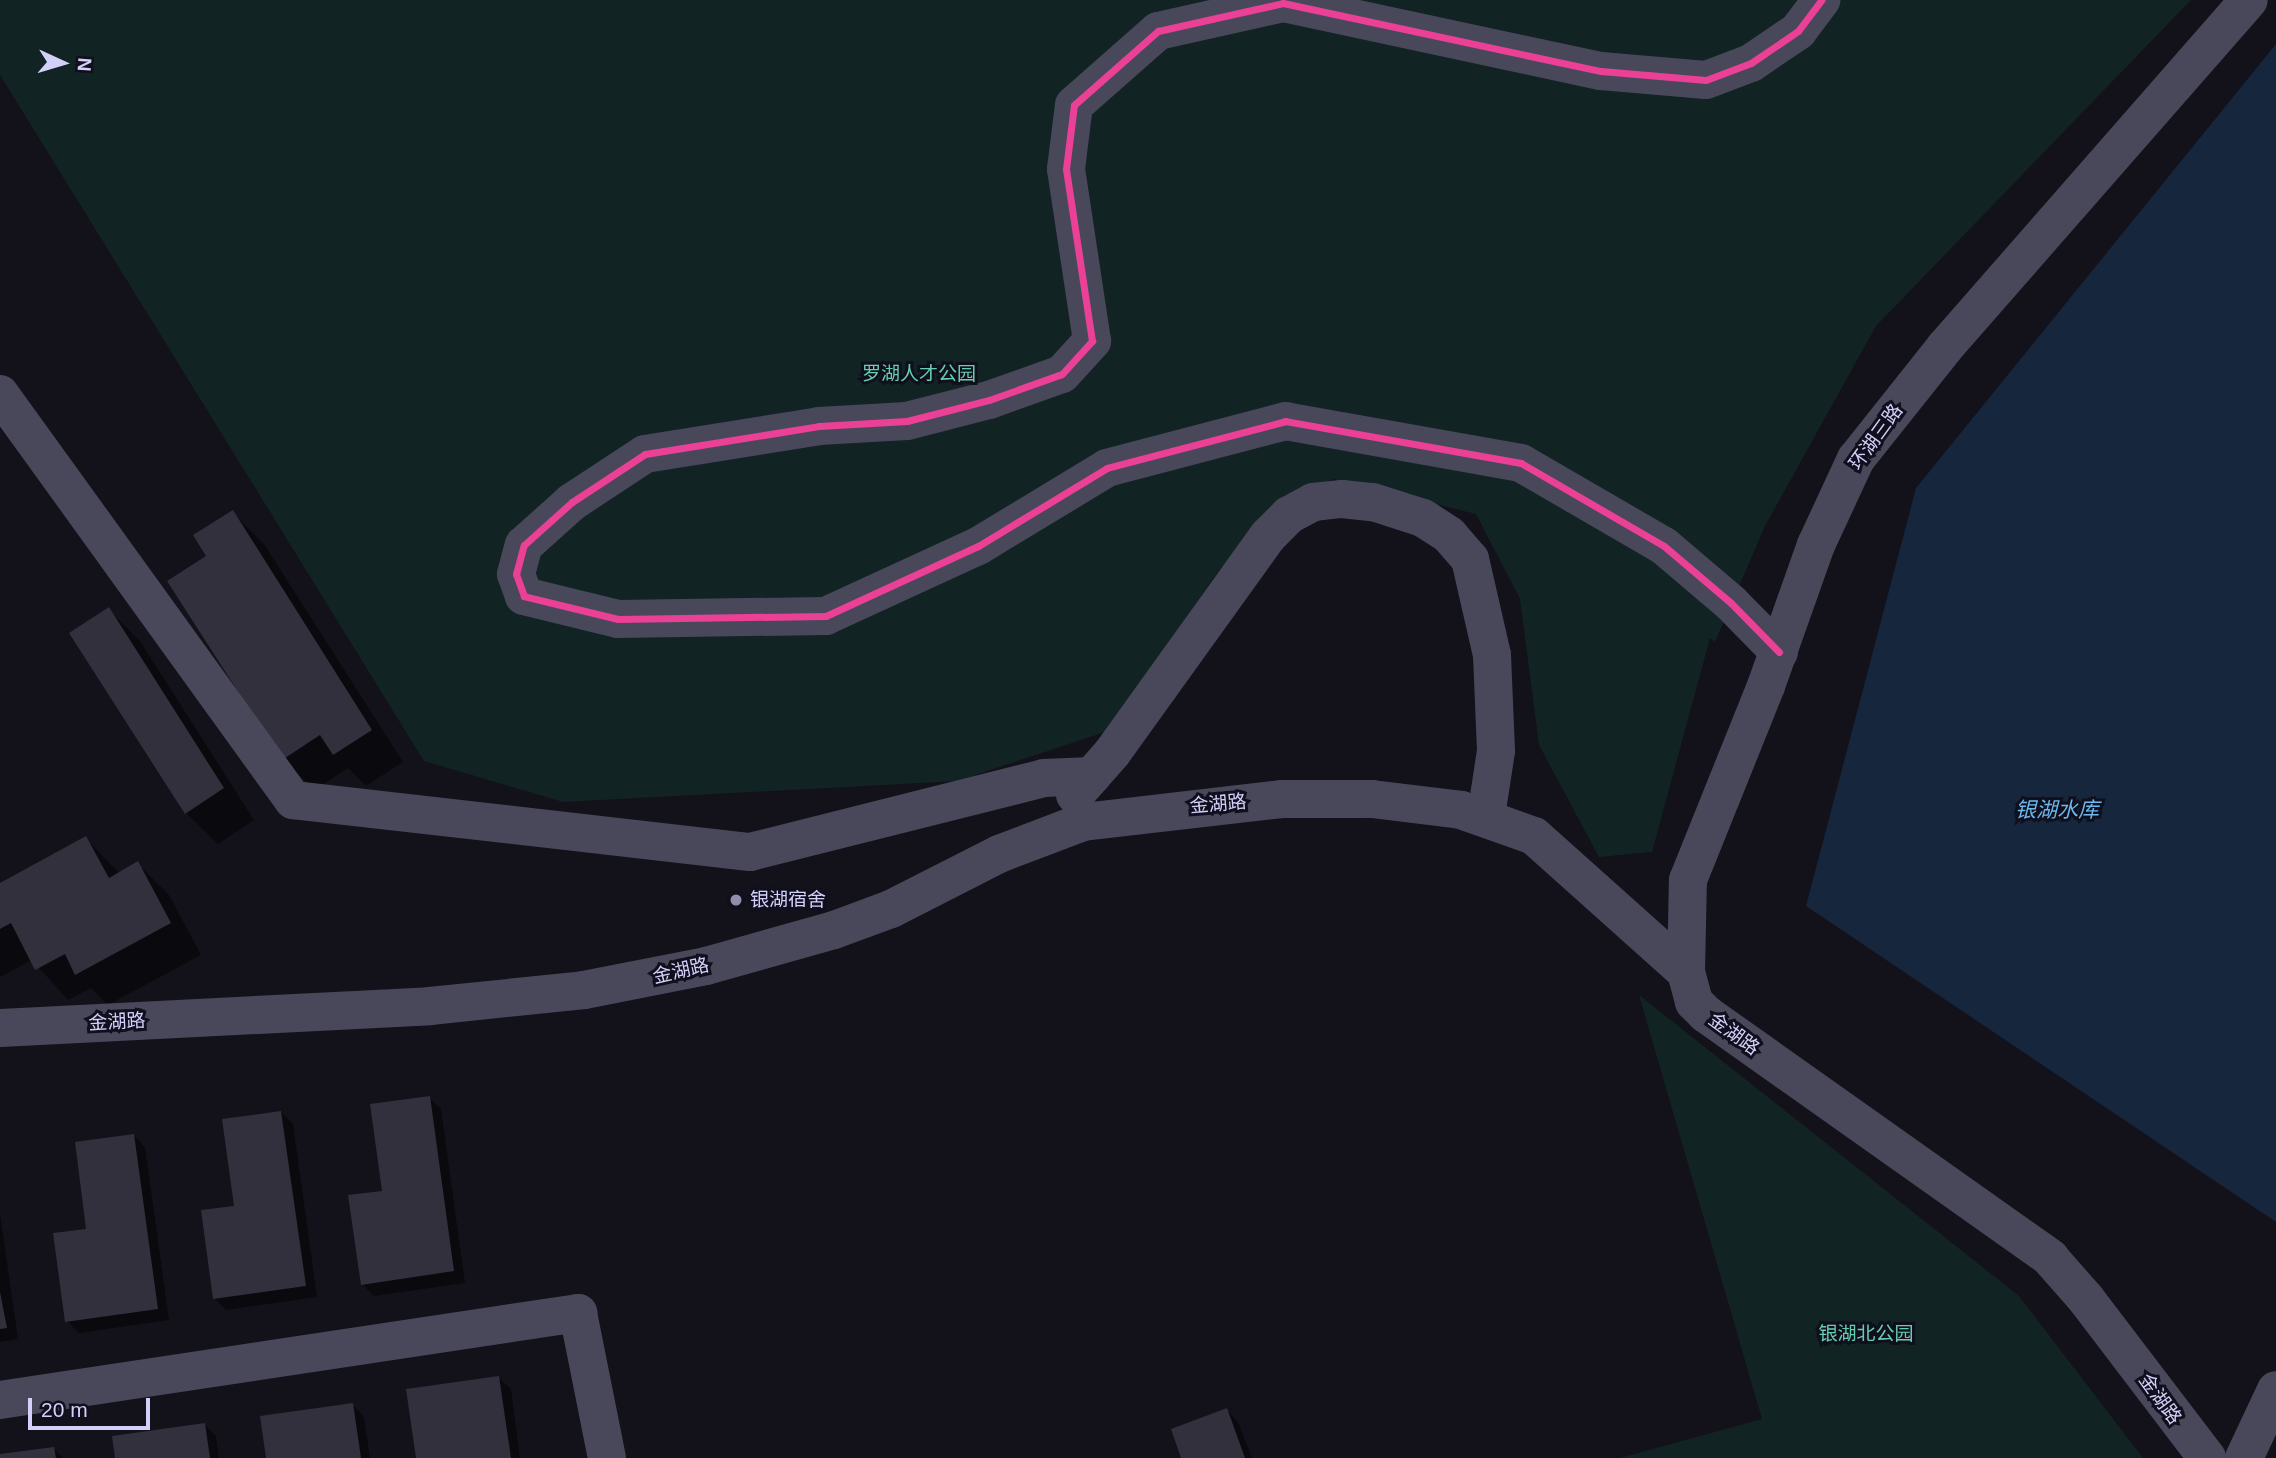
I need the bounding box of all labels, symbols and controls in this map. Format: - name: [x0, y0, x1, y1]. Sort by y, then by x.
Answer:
- north arrow: [28, 28, 98, 98]
- text: N: [73, 57, 95, 72]
- park label: 罗湖人才公园: [862, 363, 976, 385]
- street label: 环湖三路: [1844, 400, 1908, 474]
- street label: 金湖路: [1189, 790, 1247, 818]
- water label: 银湖水库: [2015, 797, 2099, 823]
- place label: 银湖宿舍: [750, 889, 826, 911]
- marker: 银湖宿舍: [728, 892, 744, 908]
- street label: 金湖路: [651, 953, 711, 989]
- street label: 金湖路: [1704, 1008, 1764, 1060]
- street label: 金湖路: [88, 1009, 146, 1035]
- park label: 银湖北公园: [1819, 1323, 1913, 1345]
- street label: 金湖路: [2134, 1369, 2186, 1429]
- scale bar: [32, 1384, 154, 1428]
- text: 20 m: [41, 1398, 88, 1421]

